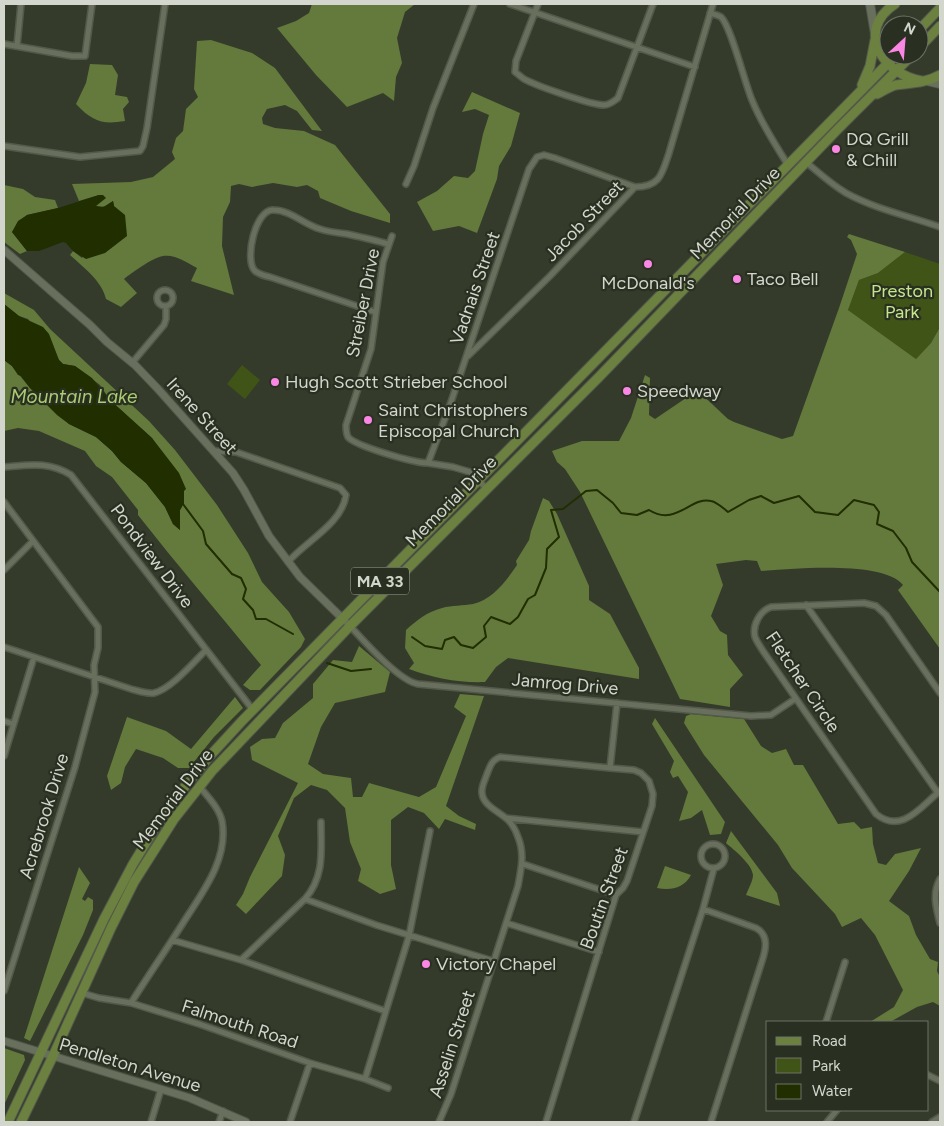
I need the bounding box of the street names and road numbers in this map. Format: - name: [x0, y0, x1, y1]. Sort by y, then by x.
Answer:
- street label: Memorial Drive: [685, 162, 785, 264]
- street label: Jacob Street: [540, 176, 628, 266]
- street label: Vadnais Street: [445, 228, 505, 347]
- street label: Streiber Drive: [342, 247, 384, 359]
- street label: Irene Street: [162, 373, 242, 459]
- street label: Memorial Drive: [401, 451, 501, 551]
- street label: Pondview Drive: [106, 500, 198, 613]
- road number: MA 33: [351, 568, 409, 594]
- street label: Fletcher Circle: [761, 627, 845, 737]
- street label: Jamrog Drive: [511, 668, 619, 700]
- street label: Memorial Drive: [128, 744, 218, 854]
- street label: Acrebrook Drive: [14, 750, 74, 881]
- street label: Boutin Street: [575, 844, 633, 952]
- street label: Asselin Street: [424, 987, 480, 1101]
- street label: Falmouth Road: [179, 995, 301, 1053]
- street label: Pendleton Avenue: [56, 1033, 204, 1097]

